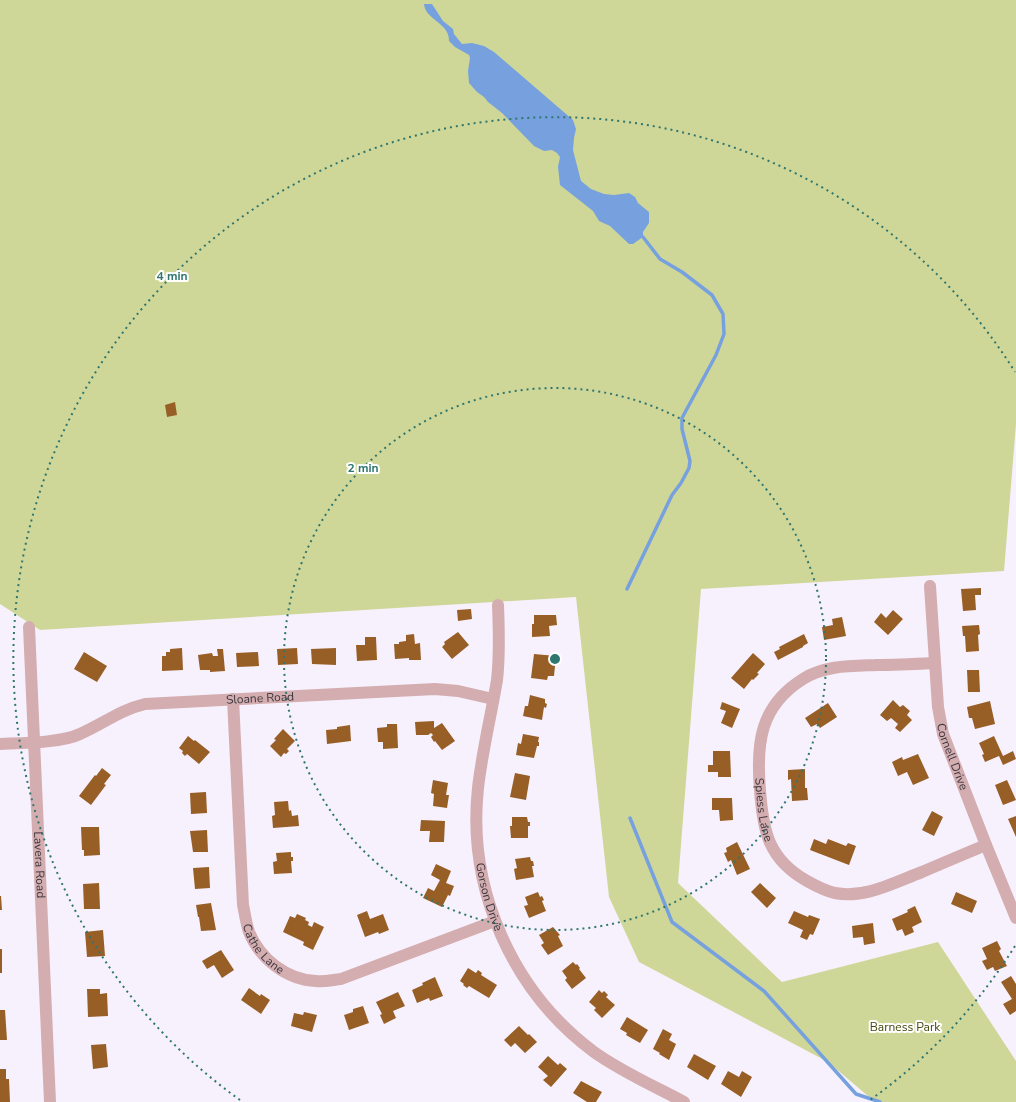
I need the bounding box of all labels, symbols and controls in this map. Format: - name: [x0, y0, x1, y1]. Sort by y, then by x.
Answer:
- text: 4 min: [156, 268, 188, 284]
- text: 2 min: [347, 460, 379, 476]
- centre of rings: [548, 652, 562, 666]
- street label: Sloane Road: [226, 688, 295, 708]
- street label: Cornell Drive: [933, 722, 972, 792]
- street label: Spiess Lane: [751, 777, 777, 844]
- street label: Lavera Road: [30, 831, 49, 899]
- street label: Gorson Drive: [472, 861, 507, 933]
- street label: Cathe Lane: [239, 922, 287, 978]
- park label: Barness Park: [870, 1019, 941, 1035]

